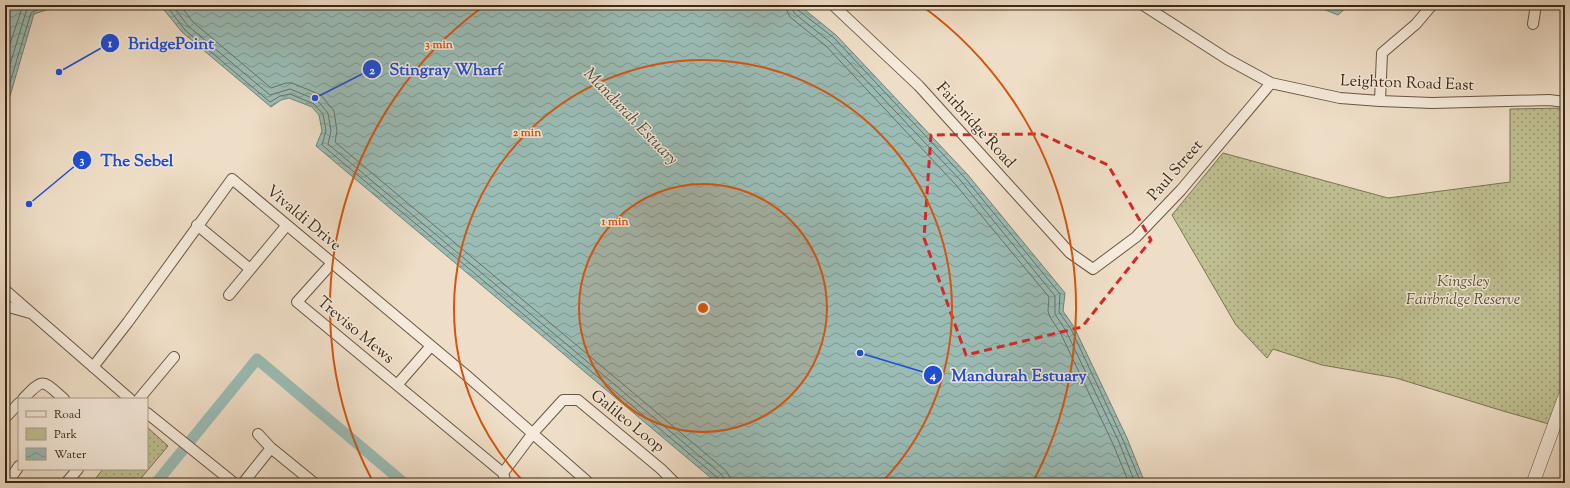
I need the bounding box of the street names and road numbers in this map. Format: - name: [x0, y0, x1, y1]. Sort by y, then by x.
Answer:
- street label: Leighton Road East: [1340, 70, 1475, 98]
- street label: Fairbridge Road: [930, 78, 1020, 174]
- street label: Paul Street: [1143, 135, 1209, 207]
- street label: Vivaldi Drive: [260, 181, 346, 257]
- street label: Treviso Mews: [311, 292, 399, 370]
- street label: Galileo Loop: [585, 385, 669, 459]

